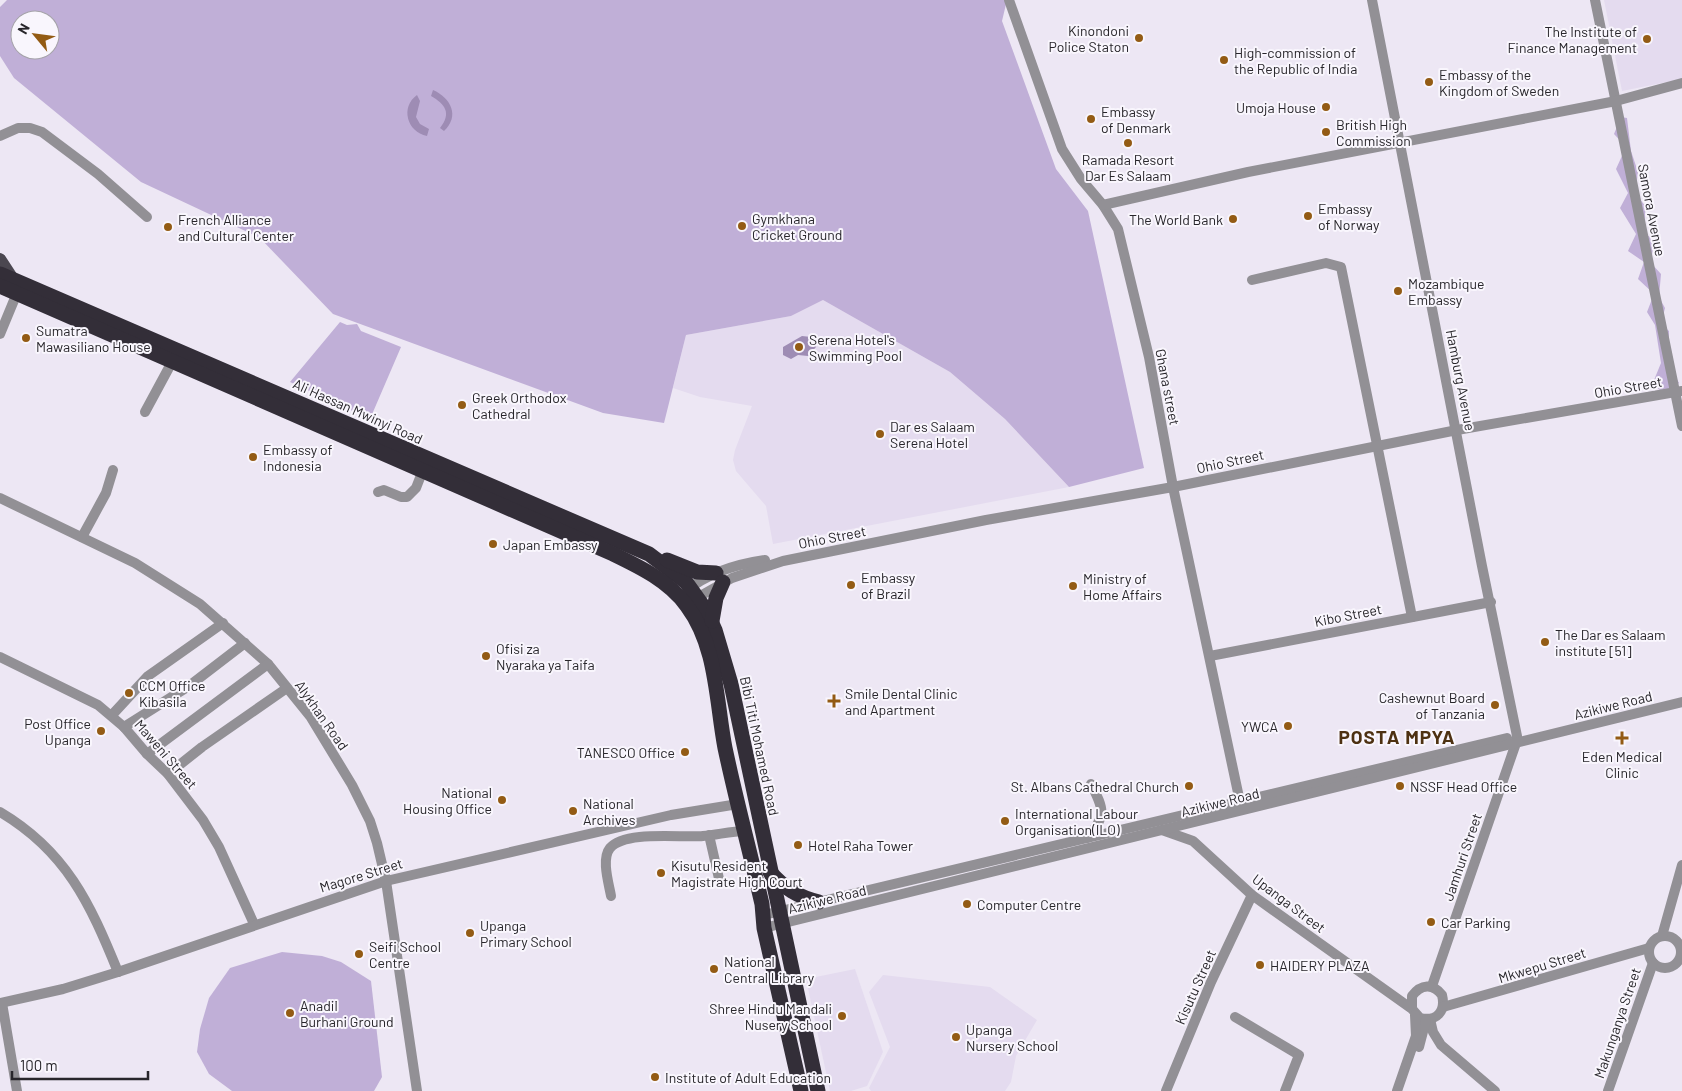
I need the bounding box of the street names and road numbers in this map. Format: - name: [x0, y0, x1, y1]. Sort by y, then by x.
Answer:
- street label: Samora Avenue: [1635, 162, 1669, 258]
- street label: Hamburg Avenue: [1443, 328, 1479, 432]
- street label: Ghana street: [1152, 347, 1184, 427]
- street label: Ohio Street: [1593, 373, 1663, 401]
- street label: Ali Hassan Mwinyi Road: [291, 375, 425, 447]
- street label: Ohio Street: [1195, 446, 1265, 476]
- street label: Ohio Street: [797, 522, 867, 552]
- street label: Kibo Street: [1313, 600, 1383, 630]
- street label: Bibi Titi Mohamed Road: [737, 675, 783, 817]
- street label: Alykhan Road: [292, 677, 352, 753]
- street label: Azikiwe Road: [1572, 687, 1654, 723]
- street label: Maweni Street: [131, 716, 201, 792]
- street label: Azikiwe Road: [1179, 784, 1261, 820]
- street label: Jamhuri Street: [1439, 811, 1485, 903]
- street label: Magore Street: [317, 854, 405, 896]
- street label: Upanga Street: [1249, 870, 1329, 936]
- street label: Azikiwe Road: [786, 881, 868, 917]
- street label: Mkwepu Street: [1496, 944, 1588, 986]
- street label: Kisutu Street: [1171, 947, 1219, 1027]
- street label: Makunganya Street: [1590, 966, 1644, 1080]

